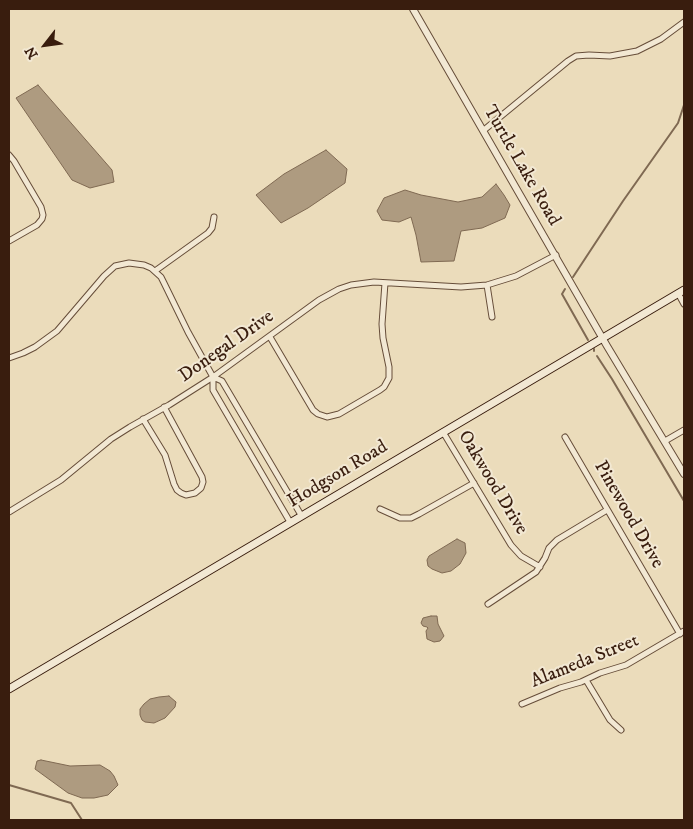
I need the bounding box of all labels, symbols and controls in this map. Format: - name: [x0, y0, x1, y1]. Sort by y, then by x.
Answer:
- north arrow: [20, 20, 70, 70]
- text: N: [21, 43, 43, 62]
- street label: Turtle Lake Road: [477, 102, 565, 230]
- street label: Donegal Drive: [175, 306, 279, 388]
- street label: Oakwood Drive: [452, 427, 532, 539]
- street label: Hodgson Road: [284, 436, 392, 514]
- street label: Pinewood Drive: [588, 457, 668, 573]
- street label: Alameda Street: [528, 630, 642, 694]

